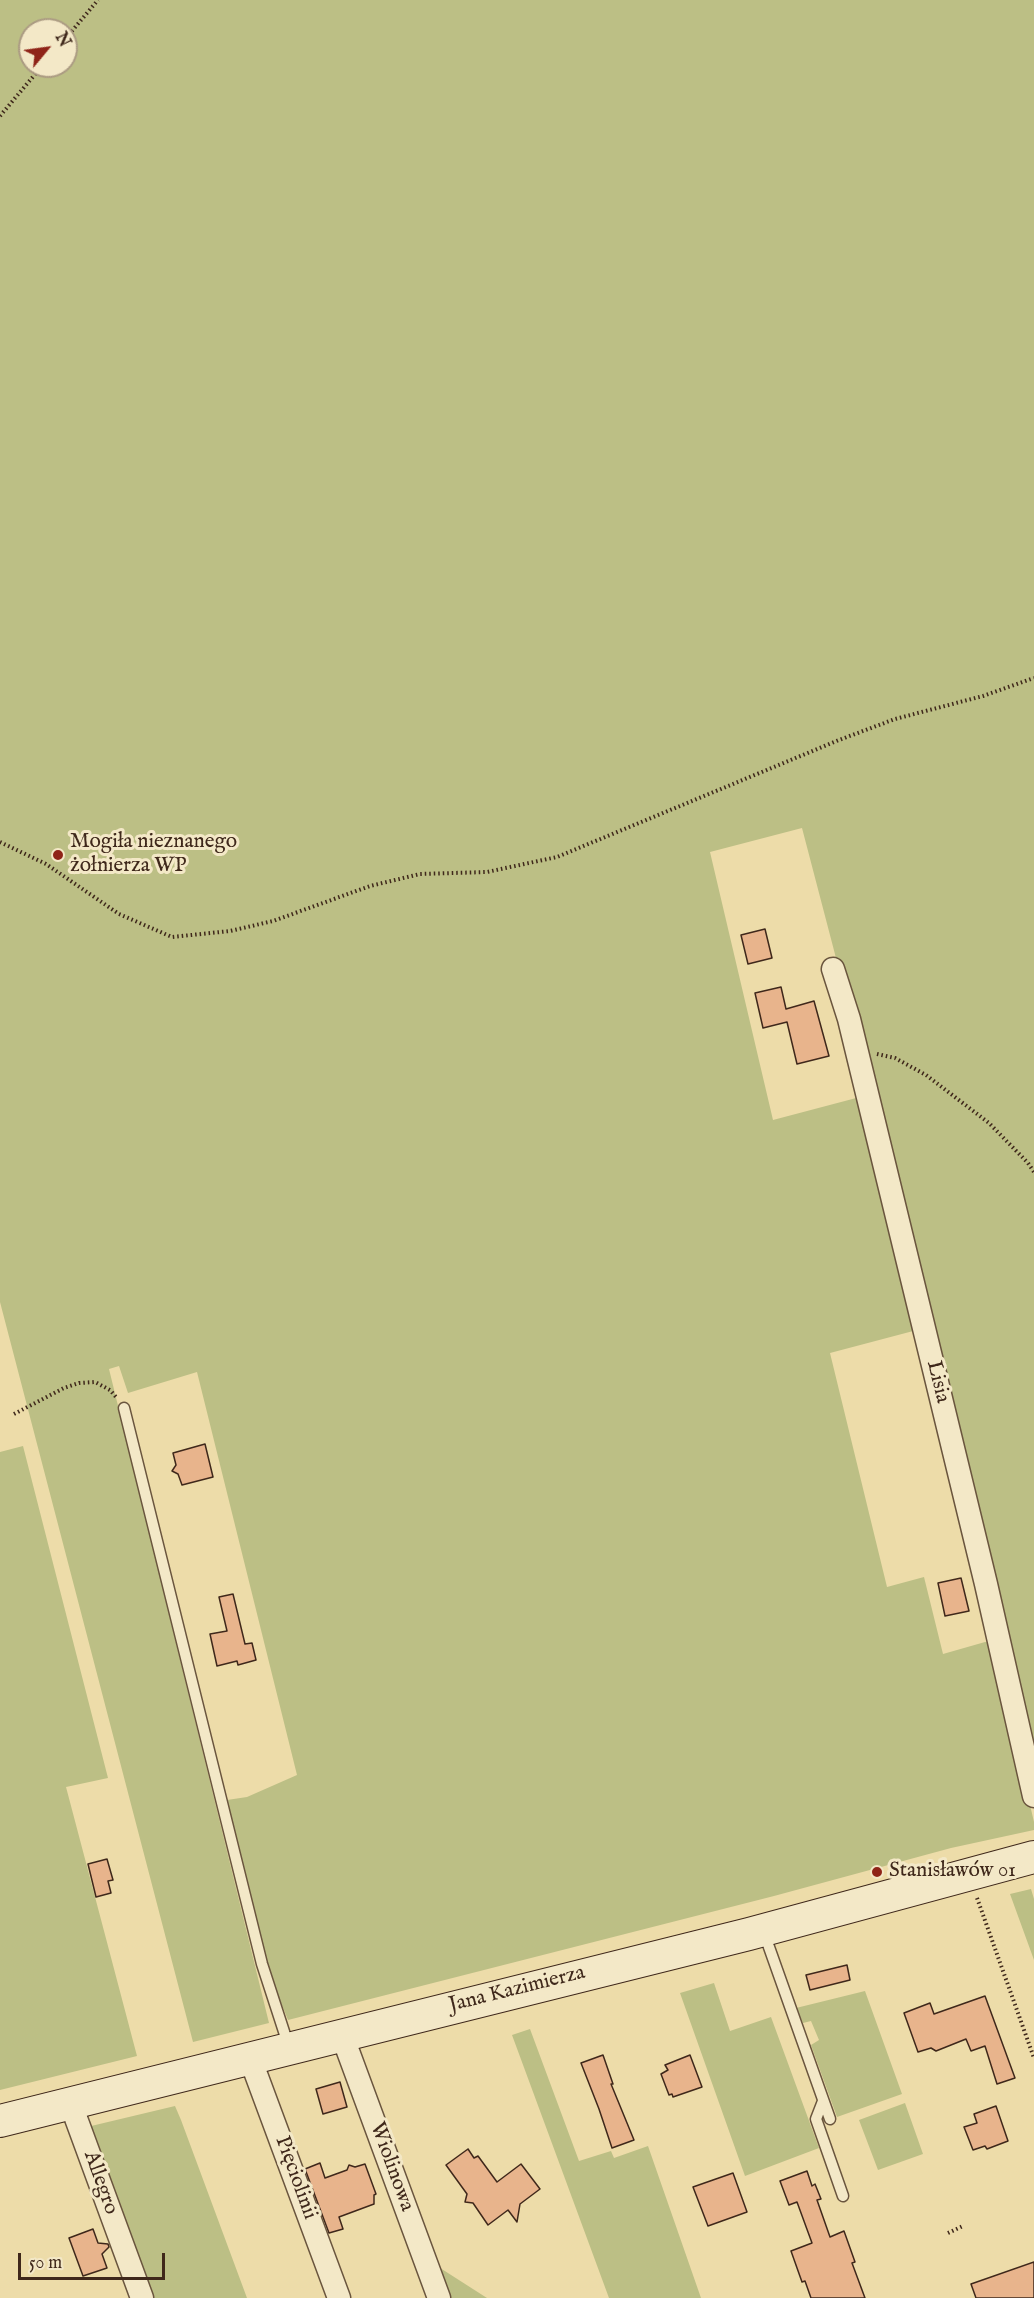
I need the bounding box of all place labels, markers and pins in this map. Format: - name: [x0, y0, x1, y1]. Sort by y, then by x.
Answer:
- place label: Mogiła nieznanego żołnierza WP: [70, 830, 237, 880]
- marker: Mogiła nieznanego żołnierza WP: [51, 848, 65, 862]
- place label: Stanisławów 01: [889, 1859, 1016, 1885]
- marker: Stanisławów 01: [870, 1865, 884, 1879]

